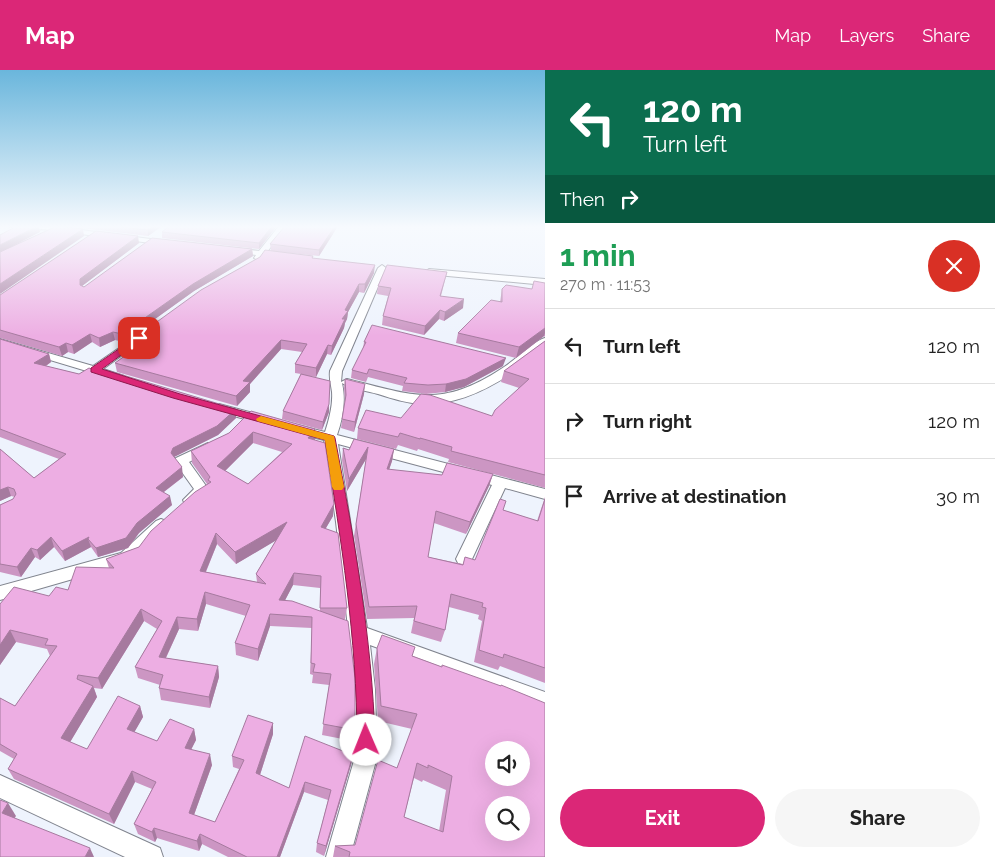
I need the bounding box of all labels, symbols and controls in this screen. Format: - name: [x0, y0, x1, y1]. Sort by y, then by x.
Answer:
- text: Map: [25, 21, 75, 50]
- text: Map: [775, 25, 811, 46]
- text: Layers: [839, 25, 894, 46]
- text: Share: [922, 25, 970, 46]
- text: 120 m: [643, 89, 743, 130]
- icon: left: [560, 90, 625, 155]
- text: Turn left: [643, 131, 727, 157]
- icon: right: [615, 185, 643, 213]
- text: Then: [560, 188, 605, 210]
- text: 1 min: [560, 238, 636, 273]
- button: close: [928, 240, 980, 292]
- text: 270 m · 11:53: [560, 275, 651, 294]
- pin: [118, 317, 160, 359]
- icon: arrive: [125, 324, 153, 352]
- icon: left: [560, 332, 588, 360]
- text: Turn left: [603, 335, 680, 357]
- text: 120 m: [928, 335, 980, 357]
- icon: right: [560, 407, 588, 435]
- text: Turn right: [603, 410, 692, 432]
- text: 120 m: [928, 410, 980, 432]
- icon: arrive: [560, 482, 588, 510]
- text: Arrive at destination: [603, 485, 787, 507]
- text: 30 m: [936, 485, 980, 507]
- position arrow: [339, 713, 391, 765]
- map controls: [485, 741, 530, 841]
- button: sound: [485, 741, 530, 786]
- button: Exit: [560, 789, 765, 847]
- button: Share: [775, 789, 980, 847]
- button: search: [485, 796, 530, 841]

